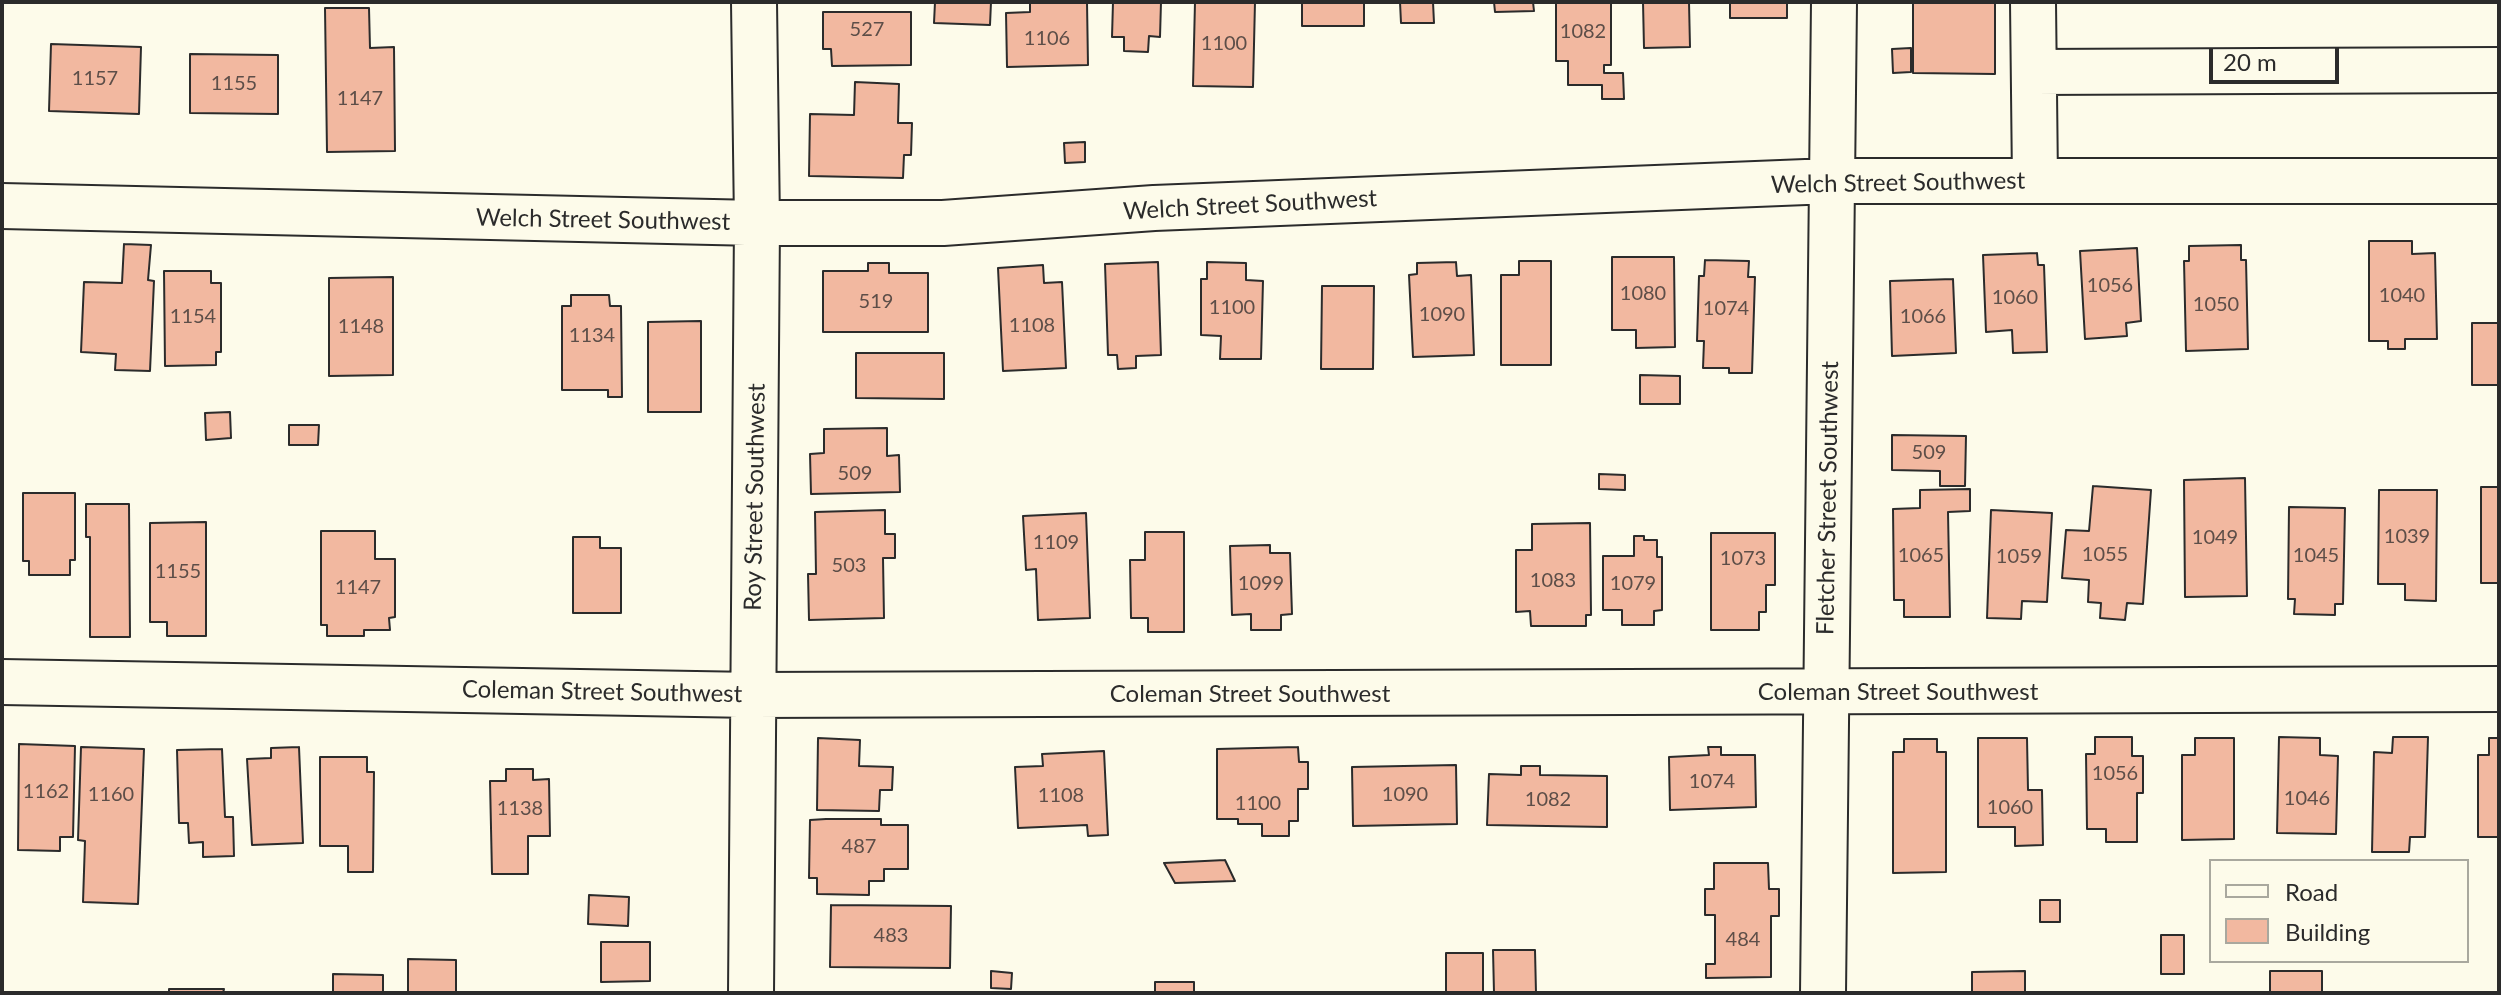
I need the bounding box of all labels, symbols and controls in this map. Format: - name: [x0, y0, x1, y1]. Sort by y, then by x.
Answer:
- house number: 527: [850, 18, 884, 42]
- house number: 1082: [1560, 20, 1606, 44]
- house number: 1106: [1024, 27, 1070, 51]
- house number: 1100: [1201, 32, 1247, 56]
- scale bar: [2213, 32, 2343, 82]
- text: 20 m: [2223, 47, 2277, 76]
- house number: 1157: [72, 67, 118, 91]
- house number: 1155: [211, 72, 257, 96]
- house number: 1147: [337, 87, 383, 111]
- street label: Welch Street Southwest: [1771, 166, 2025, 200]
- street label: Welch Street Southwest: [1122, 184, 1378, 226]
- street label: Welch Street Southwest: [476, 203, 730, 237]
- house number: 1056: [2087, 274, 2133, 298]
- house number: 1080: [1620, 282, 1666, 306]
- house number: 1040: [2379, 284, 2425, 308]
- house number: 1060: [1992, 286, 2038, 310]
- house number: 519: [859, 290, 893, 314]
- house number: 1050: [2193, 293, 2239, 317]
- house number: 1100: [1209, 296, 1255, 320]
- house number: 1074: [1703, 297, 1749, 321]
- house number: 1090: [1419, 303, 1465, 327]
- house number: 1154: [170, 305, 216, 329]
- house number: 1066: [1900, 305, 1946, 329]
- house number: 1108: [1009, 314, 1055, 338]
- house number: 1148: [338, 315, 384, 339]
- house number: 1134: [569, 324, 615, 348]
- street label: Fletcher Street Southwest: [1811, 361, 1845, 635]
- street label: Roy Street Southwest: [739, 383, 771, 611]
- house number: 509: [1912, 441, 1946, 465]
- house number: 509: [838, 462, 872, 486]
- house number: 1039: [2384, 525, 2430, 549]
- house number: 1049: [2192, 526, 2238, 550]
- house number: 1109: [1033, 531, 1079, 555]
- house number: 1055: [2082, 543, 2128, 567]
- house number: 1065: [1898, 544, 1944, 568]
- house number: 1045: [2293, 544, 2339, 568]
- house number: 1059: [1996, 545, 2042, 569]
- house number: 1073: [1720, 547, 1766, 571]
- house number: 503: [832, 554, 866, 578]
- house number: 1155: [155, 560, 201, 584]
- house number: 1083: [1530, 569, 1576, 593]
- house number: 1099: [1238, 572, 1284, 596]
- house number: 1079: [1610, 572, 1656, 596]
- house number: 1147: [335, 576, 381, 600]
- street label: Coleman Street Southwest: [462, 675, 742, 709]
- street label: Coleman Street Southwest: [1758, 678, 2038, 706]
- street label: Coleman Street Southwest: [1110, 680, 1390, 708]
- house number: 1056: [2092, 762, 2138, 786]
- house number: 1074: [1689, 770, 1735, 794]
- house number: 1162: [23, 780, 69, 804]
- house number: 1160: [88, 783, 134, 807]
- house number: 1090: [1382, 783, 1428, 807]
- house number: 1108: [1038, 784, 1084, 808]
- house number: 1046: [2284, 787, 2330, 811]
- house number: 1082: [1525, 788, 1571, 812]
- house number: 1100: [1235, 792, 1281, 816]
- house number: 1060: [1987, 796, 2033, 820]
- house number: 1138: [497, 797, 543, 821]
- house number: 487: [842, 835, 876, 859]
- legend: [2209, 859, 2469, 963]
- text: Road: [2285, 877, 2338, 906]
- text: Building: [2285, 917, 2370, 946]
- house number: 483: [874, 924, 908, 948]
- house number: 484: [1726, 928, 1760, 952]

